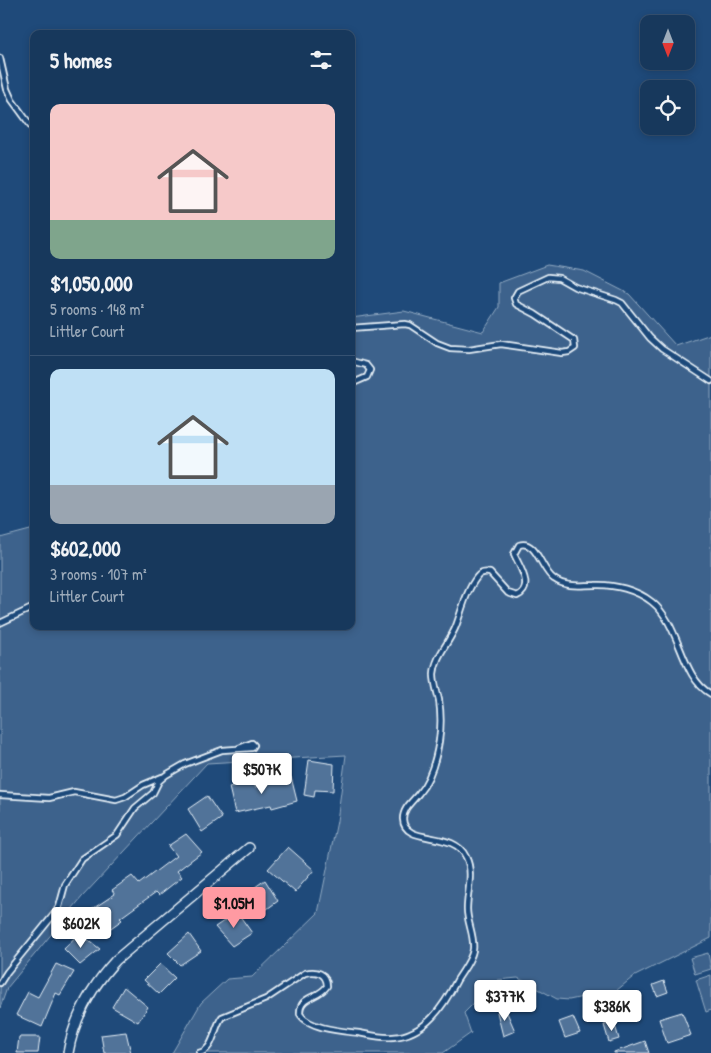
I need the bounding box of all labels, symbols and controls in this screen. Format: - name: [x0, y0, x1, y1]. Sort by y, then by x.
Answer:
- north arrow: [640, 15, 695, 70]
- map controls: [640, 15, 695, 135]
- text: 5 homes: [50, 46, 112, 75]
- icon: filters: [307, 46, 335, 74]
- button: locate: [640, 80, 695, 135]
- icon: home: [148, 136, 238, 226]
- text: $1,050,000: [50, 269, 133, 298]
- text: 5 rooms · 148 m²: [50, 298, 144, 320]
- text: Littler Court: [50, 320, 124, 342]
- icon: home: [148, 402, 238, 492]
- text: $602,000: [50, 534, 121, 563]
- text: 3 rooms · 107 m²: [50, 563, 147, 585]
- text: Littler Court: [50, 585, 124, 607]
- pin: $507K: [227, 752, 297, 795]
- text: $507K: [243, 758, 281, 780]
- pin: $1.05M: [193, 886, 275, 929]
- text: $1.05M: [214, 892, 254, 914]
- pin: $602K: [46, 906, 116, 949]
- text: $602K: [62, 912, 100, 934]
- pin: $377K: [470, 980, 540, 1022]
- text: $377K: [485, 985, 525, 1007]
- pin: $386K: [577, 990, 647, 1032]
- text: $386K: [594, 995, 630, 1017]

